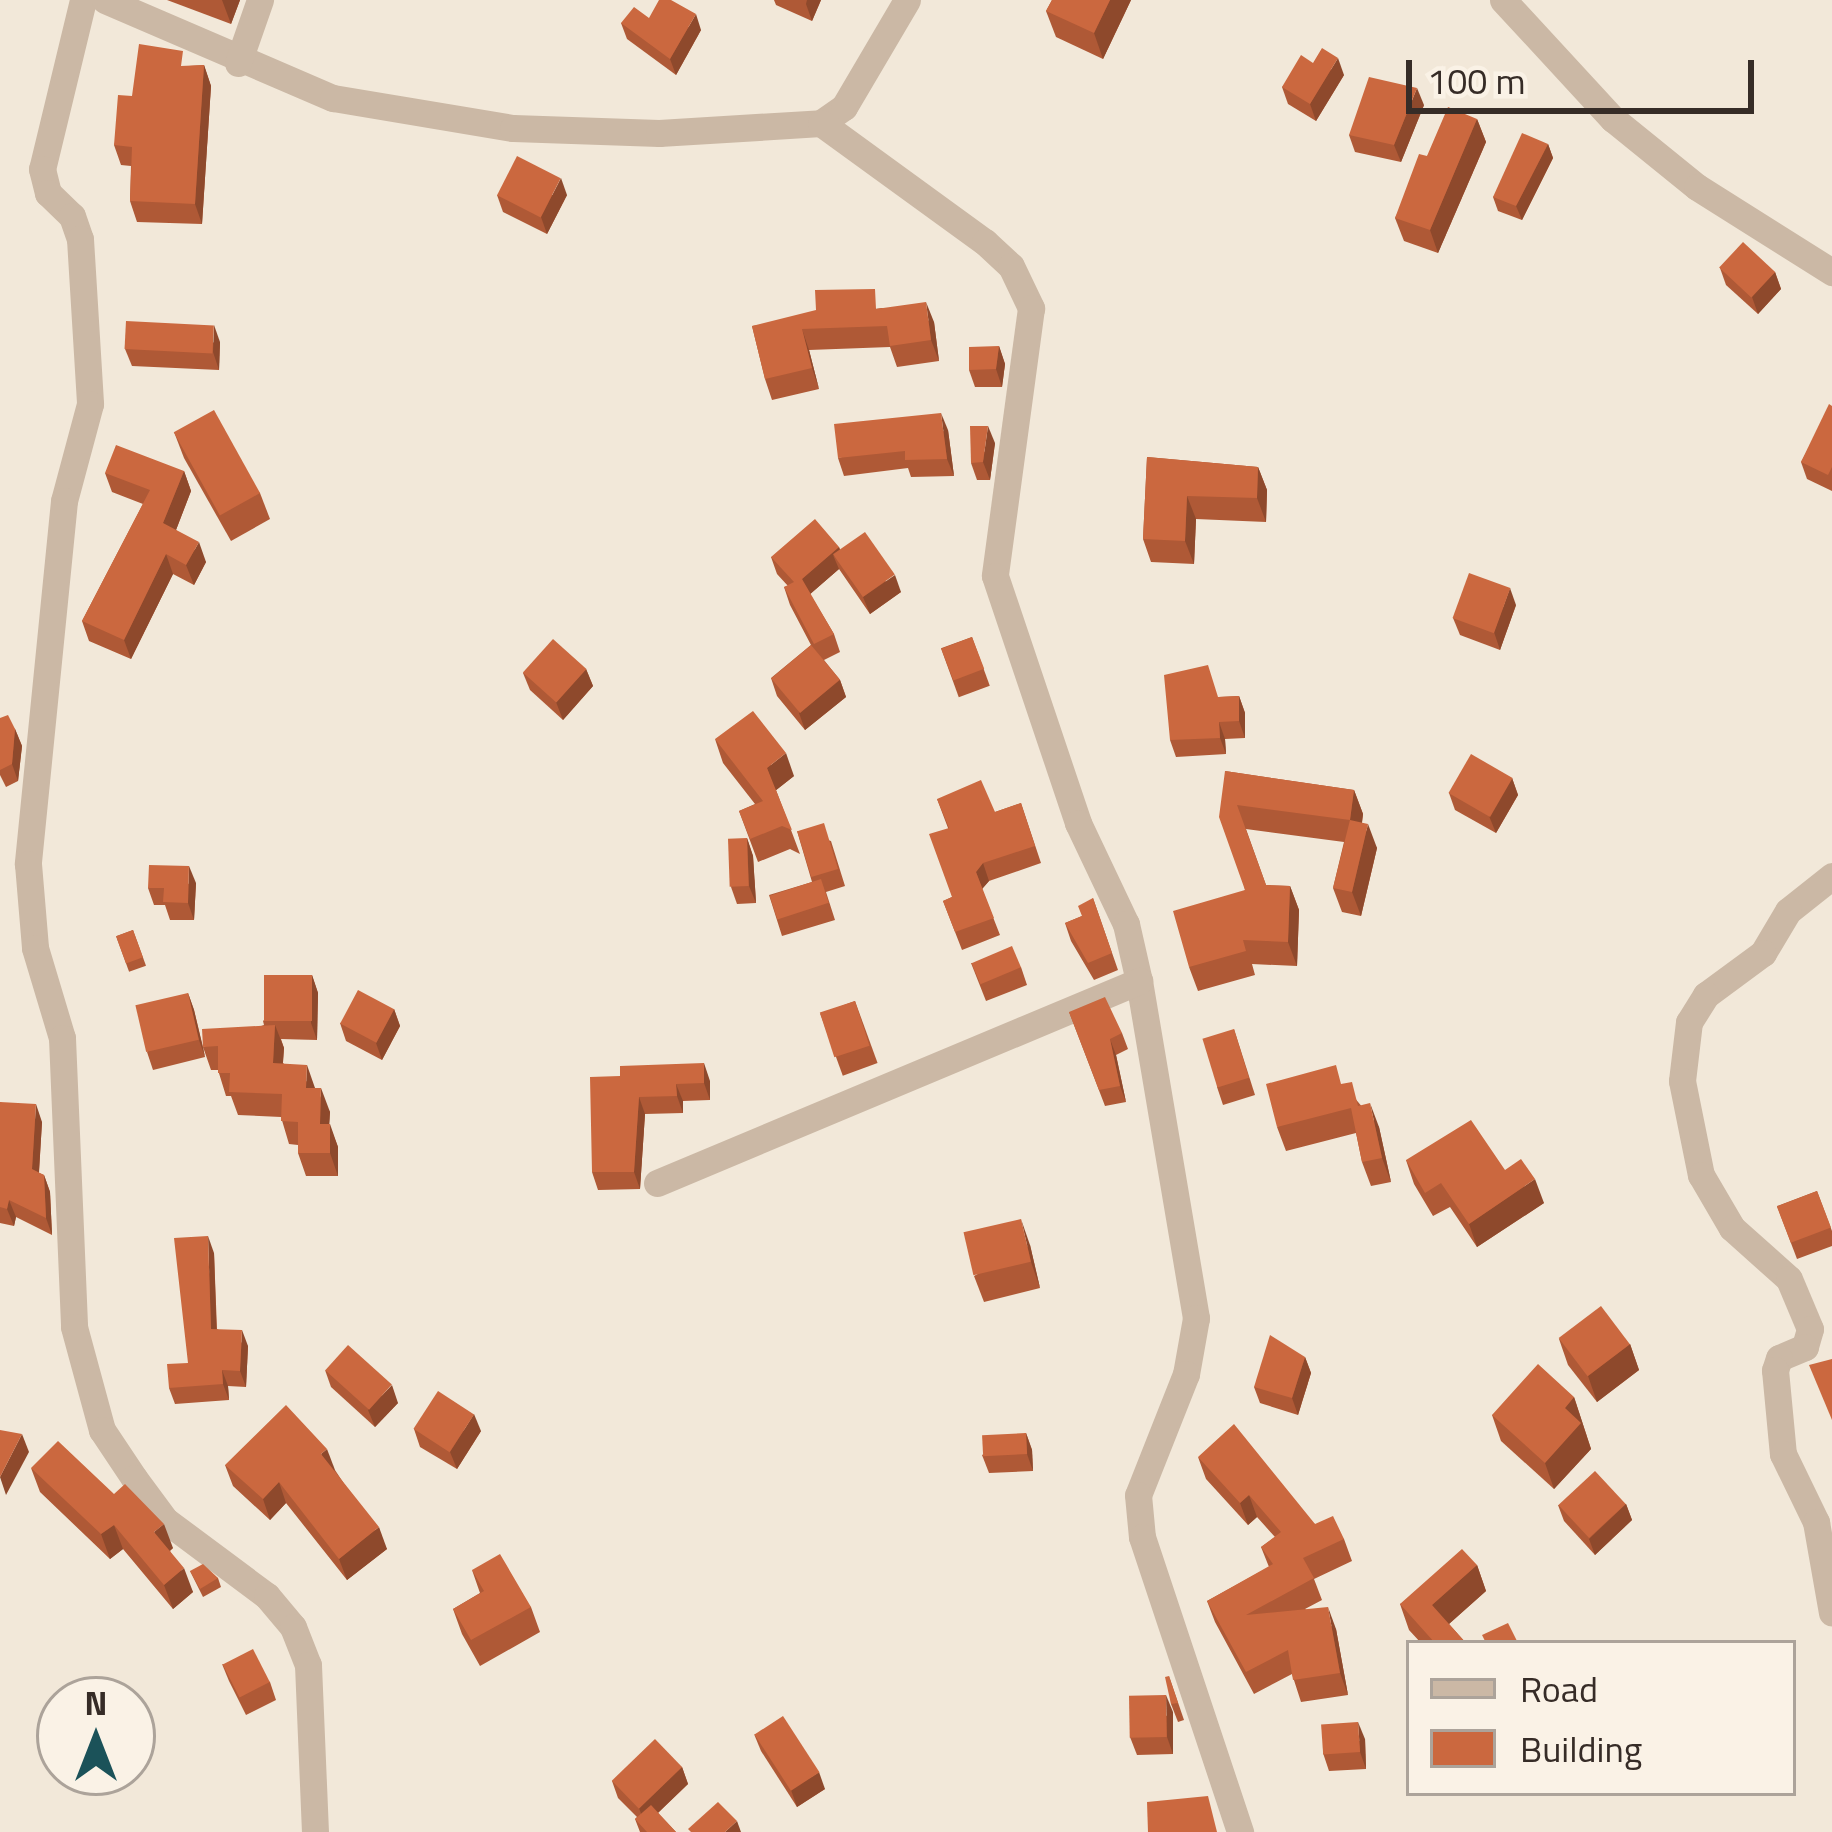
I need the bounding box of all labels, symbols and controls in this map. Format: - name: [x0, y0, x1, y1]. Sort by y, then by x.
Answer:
- scale bar: [1412, 36, 1760, 110]
- text: 100 m: [1427, 53, 1526, 108]
- legend: [1406, 1640, 1796, 1796]
- text: Road: [1520, 1661, 1598, 1716]
- north arrow: [36, 1676, 156, 1796]
- text: N: [85, 1678, 107, 1728]
- text: Building: [1520, 1721, 1642, 1776]

